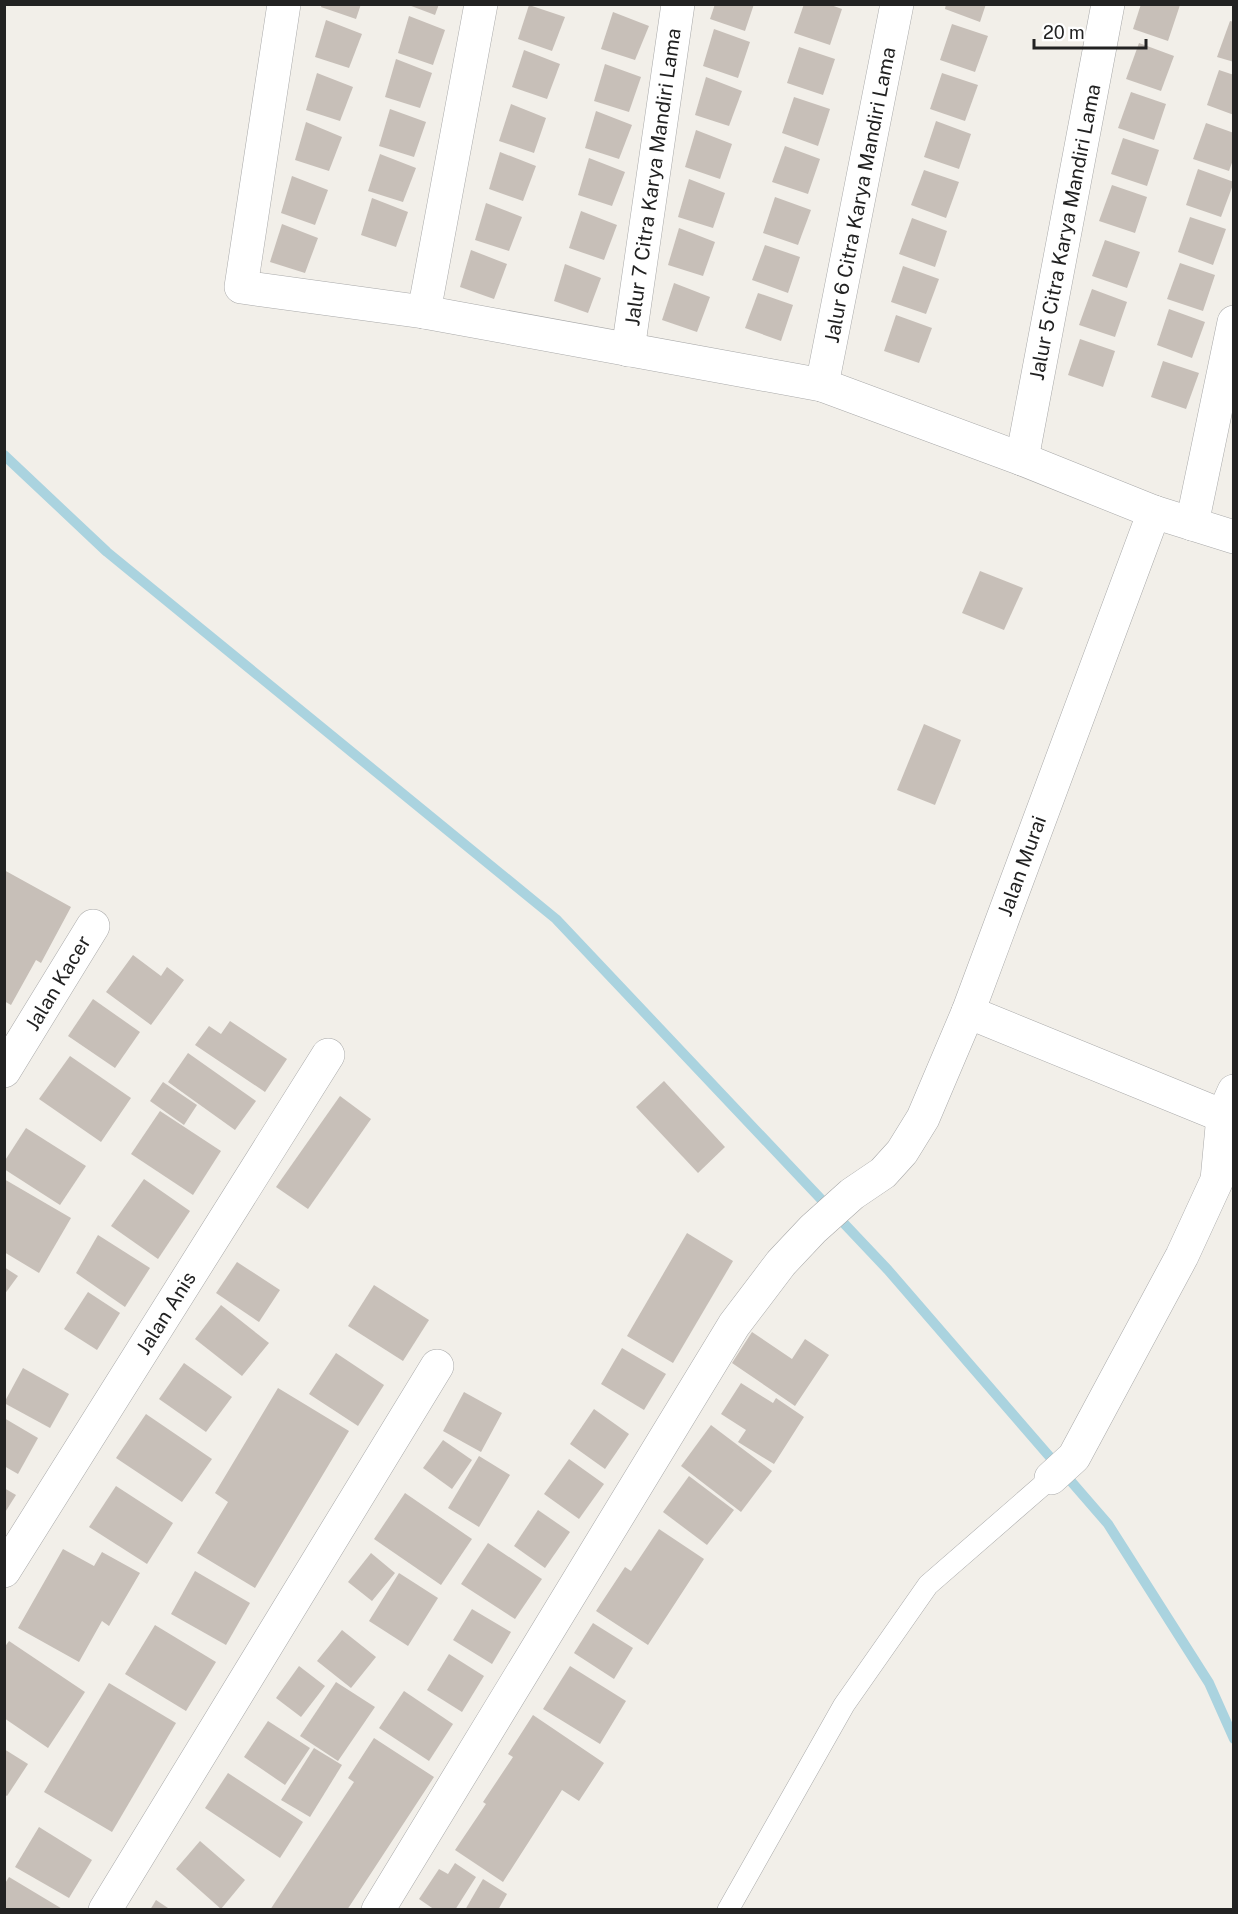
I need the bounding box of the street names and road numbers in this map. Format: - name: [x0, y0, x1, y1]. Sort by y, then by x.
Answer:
- street label: Jalur 7 Citra Karya Mandiri Lama: [620, 27, 686, 327]
- street label: Jalur 6 Citra Karya Mandiri Lama: [820, 45, 900, 345]
- street label: Jalur 5 Citra Karya Mandiri Lama: [1024, 82, 1106, 382]
- street label: Jalan Murai: [993, 812, 1051, 920]
- street label: Jalan Kacer: [20, 931, 96, 1035]
- street label: Jalan Anis: [131, 1267, 201, 1359]

